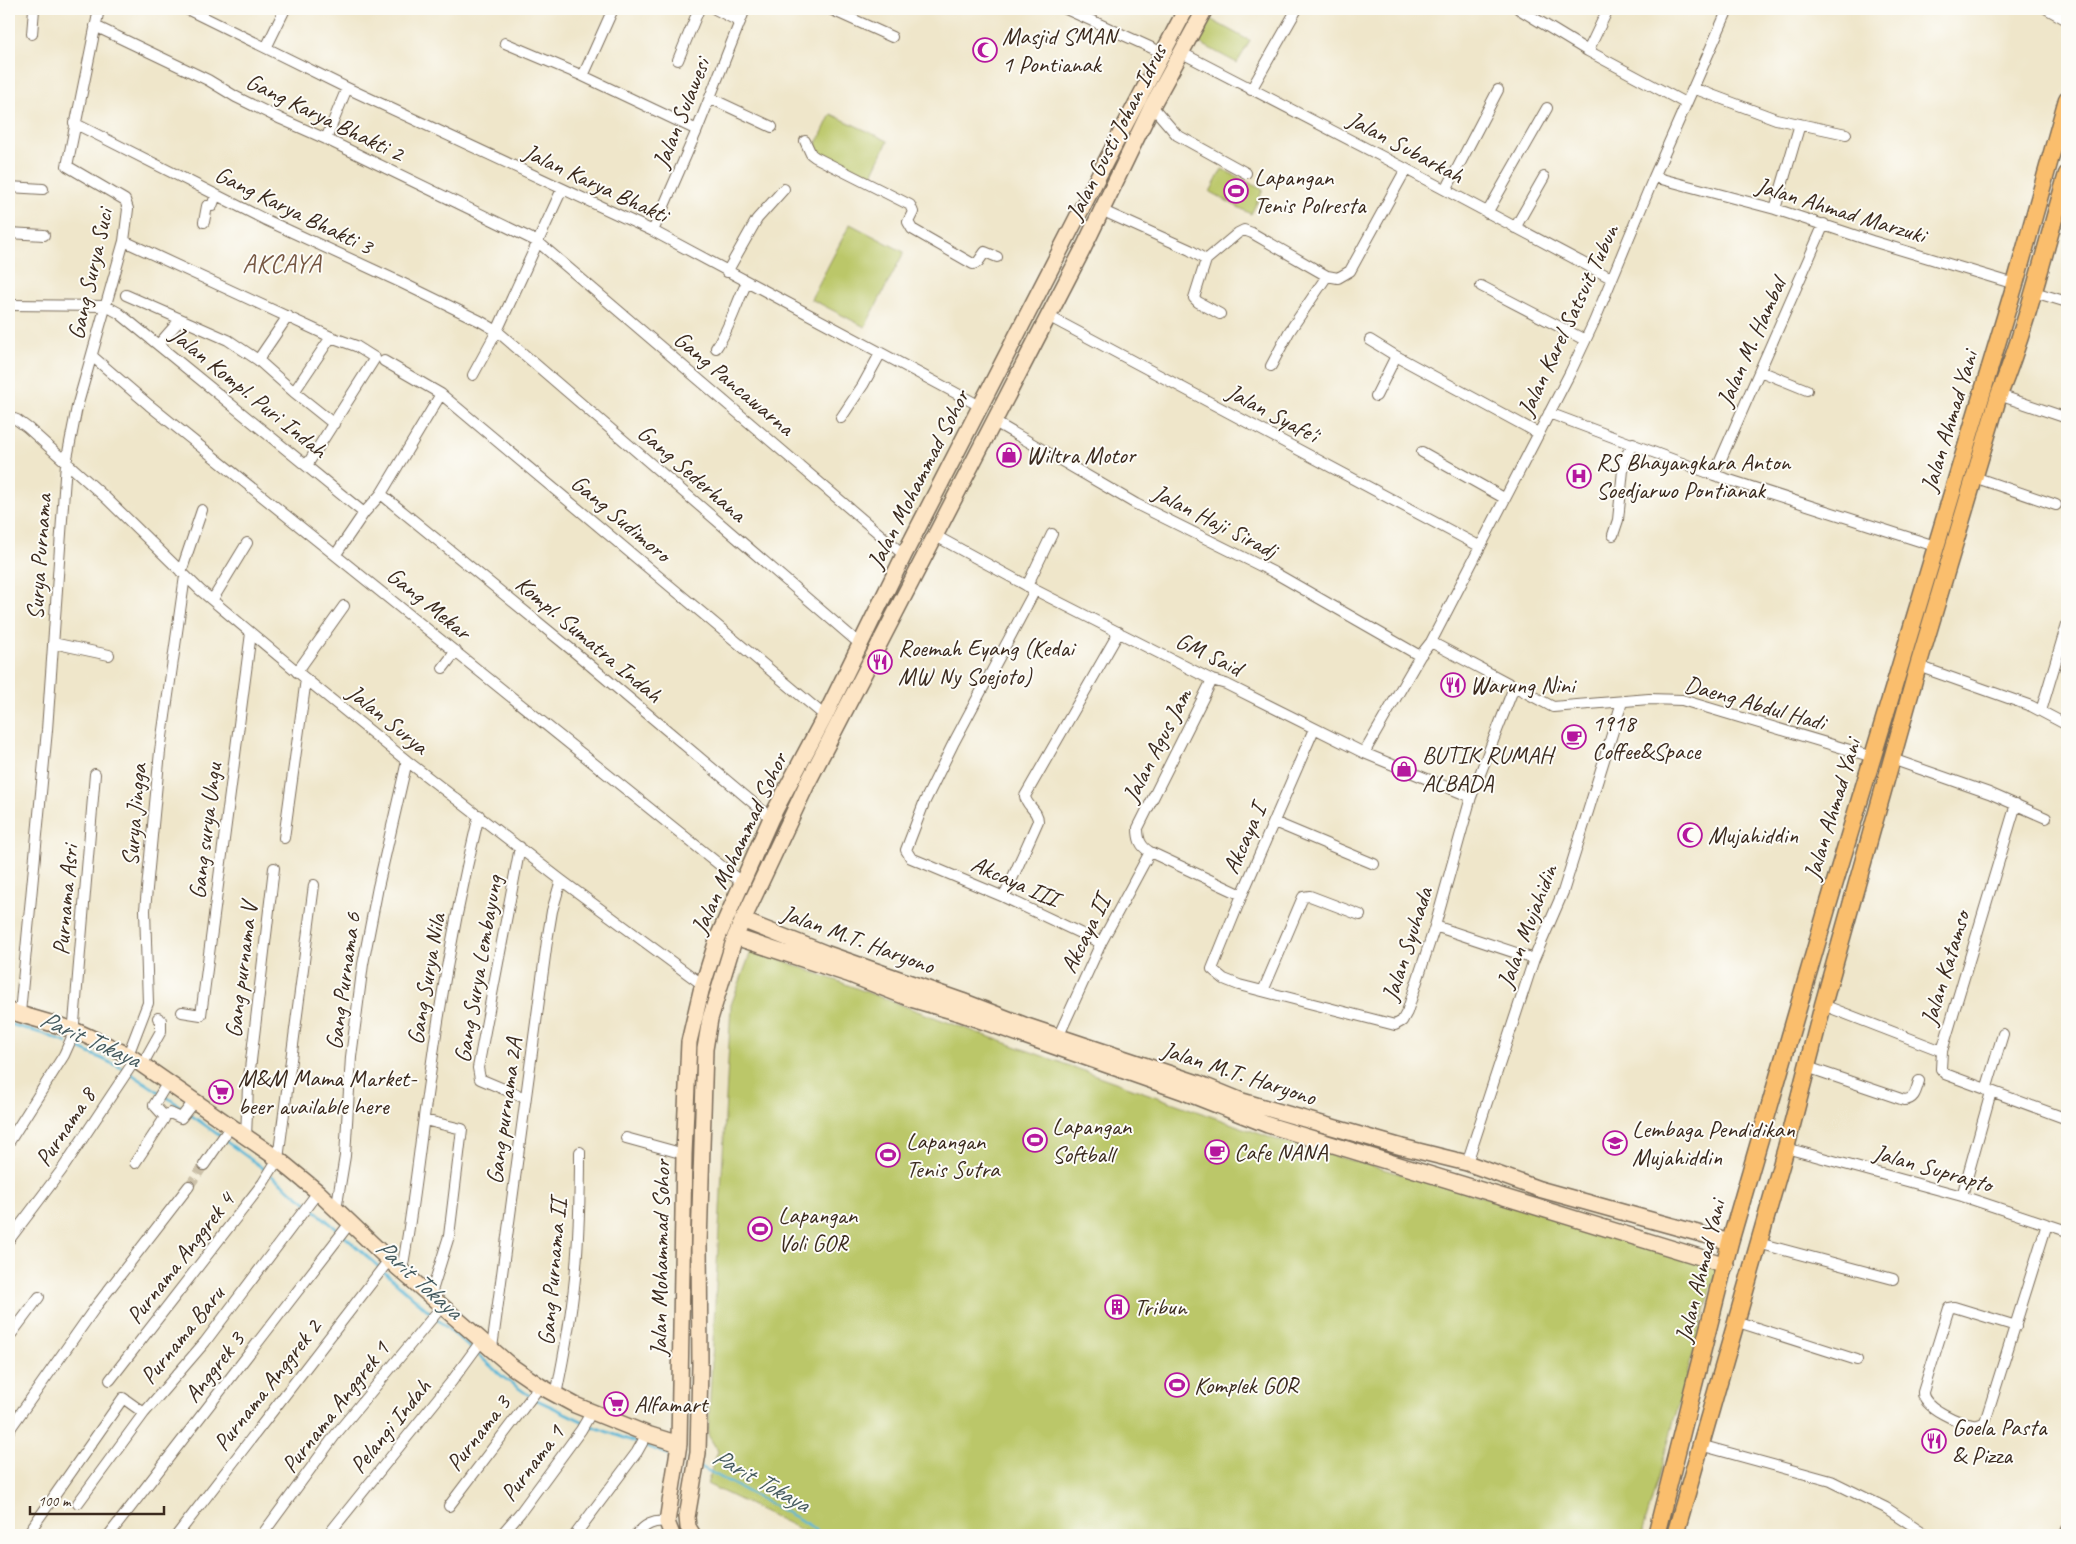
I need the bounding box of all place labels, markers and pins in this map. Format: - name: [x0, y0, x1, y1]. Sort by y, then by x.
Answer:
- place label: Masjid SMAN 1 Pontianak: [1002, 21, 1120, 79]
- mosque icon: Masjid SMAN 1 Pontianak: [972, 37, 998, 63]
- place label: Lapangan Tenis Polresta: [1254, 162, 1367, 220]
- sports icon: Lapangan Tenis Polresta: [1223, 178, 1249, 204]
- place label: Wiltra Motor: [1026, 440, 1138, 470]
- shop icon: Wiltra Motor: [996, 442, 1022, 468]
- place label: RS Bhayangkara Anton Soedjarwo Pontianak: [1596, 447, 1791, 505]
- hospital icon: RS Bhayangkara Anton Soedjarwo Pontianak: [1566, 463, 1592, 489]
- place label: Roemah Eyang (Kedai MW Ny Soejoto): [898, 633, 1077, 691]
- restaurant icon: Roemah Eyang (Kedai MW Ny Soejoto): [867, 649, 893, 675]
- place label: Warung Nini: [1470, 670, 1577, 700]
- restaurant icon: Warung Nini: [1440, 672, 1466, 698]
- place label: 1918 Coffee&Space: [1592, 708, 1703, 766]
- cafe icon: 1918 Coffee&Space: [1561, 724, 1587, 750]
- place label: BUTIK RUMAH ALBADA: [1422, 740, 1557, 798]
- shop icon: BUTIK RUMAH ALBADA: [1391, 756, 1417, 782]
- place label: Mujahiddin: [1708, 820, 1798, 850]
- mosque icon: Mujahiddin: [1677, 822, 1703, 848]
- place label: M&M Mama Market- beer available here: [238, 1063, 418, 1121]
- supermarket icon: M&M Mama Market- beer available here: [208, 1079, 234, 1105]
- place label: Lapangan Softball: [1052, 1111, 1133, 1169]
- place label: Lembaga Pendidikan Mujahiddin: [1632, 1114, 1795, 1172]
- place label: Lapangan Tenis Sutra: [906, 1126, 1001, 1184]
- sports icon: Lapangan Softball: [1022, 1127, 1048, 1153]
- school or university icon: Lembaga Pendidikan Mujahiddin: [1602, 1130, 1628, 1156]
- place label: Cafe NANA: [1234, 1137, 1328, 1167]
- cafe icon: Cafe NANA: [1204, 1139, 1230, 1165]
- sports icon: Lapangan Tenis Sutra: [875, 1142, 901, 1168]
- place label: Lapangan Voli GOR: [778, 1200, 859, 1258]
- sports icon: Lapangan Voli GOR: [747, 1216, 773, 1242]
- place label: Tribun: [1134, 1292, 1188, 1322]
- building icon: Tribun: [1104, 1294, 1130, 1320]
- place label: Komplek GOR: [1194, 1370, 1300, 1400]
- sports icon: Komplek GOR: [1164, 1372, 1190, 1398]
- place label: Alfamart: [634, 1389, 709, 1419]
- supermarket icon: Alfamart: [603, 1391, 629, 1417]
- place label: Goela Pasta & Pizza: [1952, 1412, 2048, 1470]
- restaurant icon: Goela Pasta & Pizza: [1921, 1428, 1947, 1454]

